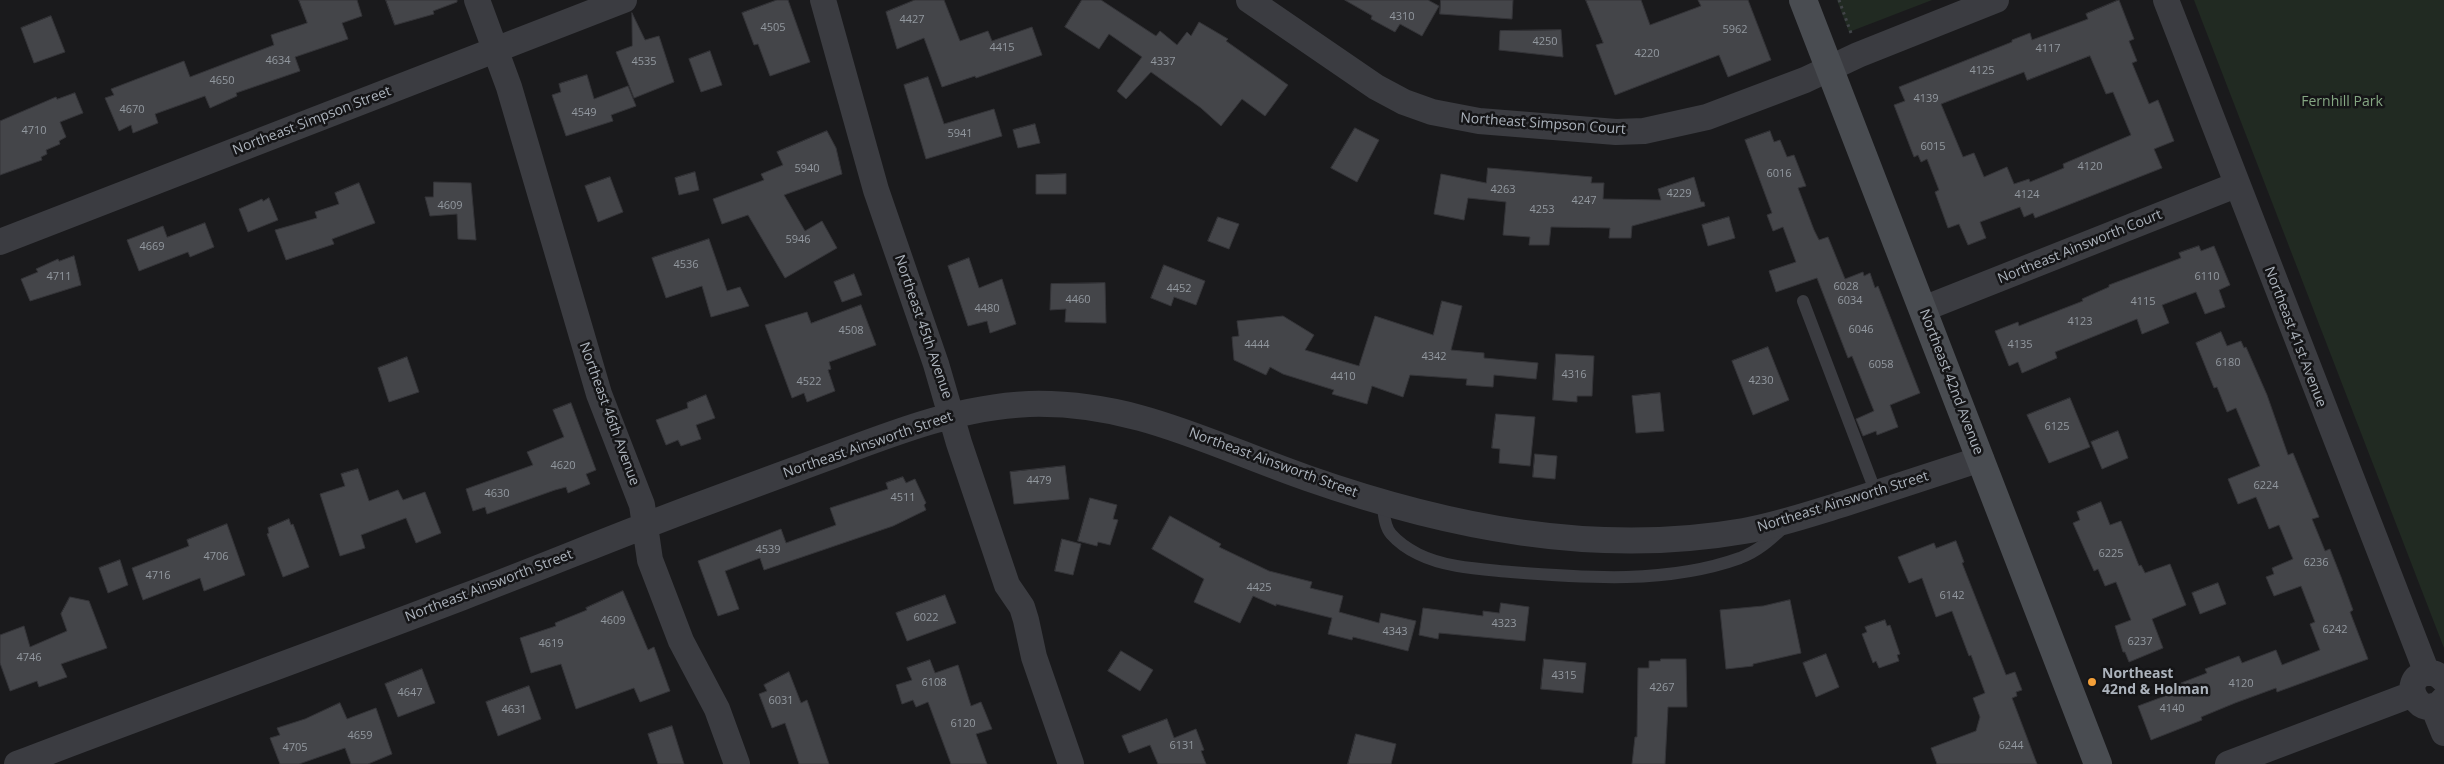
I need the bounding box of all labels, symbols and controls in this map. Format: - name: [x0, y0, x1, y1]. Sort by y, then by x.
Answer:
- house number: 4310: [1389, 10, 1415, 24]
- house number: 4427: [899, 13, 925, 27]
- house number: 4505: [760, 21, 786, 35]
- house number: 5962: [1722, 23, 1748, 37]
- house number: 4250: [1532, 35, 1558, 49]
- house number: 4415: [989, 41, 1015, 55]
- house number: 4117: [2035, 42, 2061, 56]
- house number: 4220: [1634, 47, 1660, 61]
- house number: 4634: [265, 54, 291, 68]
- house number: 4535: [631, 55, 657, 69]
- house number: 4337: [1150, 55, 1176, 69]
- house number: 4125: [1969, 64, 1995, 78]
- house number: 4650: [209, 74, 235, 88]
- street label: Northeast Simpson Street: [230, 83, 394, 159]
- house number: 4139: [1913, 92, 1939, 106]
- park label: Fernhill Park: [2301, 94, 2383, 110]
- house number: 4670: [119, 103, 145, 117]
- house number: 4549: [571, 106, 597, 120]
- street label: Northeast Simpson Court: [1460, 110, 1626, 138]
- house number: 4710: [21, 124, 47, 138]
- house number: 5941: [947, 127, 973, 141]
- house number: 6015: [1920, 140, 1946, 154]
- house number: 4120: [2077, 160, 2103, 174]
- house number: 5940: [794, 162, 820, 176]
- house number: 6016: [1766, 167, 1792, 181]
- house number: 4263: [1490, 183, 1516, 197]
- house number: 4229: [1666, 187, 1692, 201]
- house number: 4124: [2014, 188, 2040, 202]
- house number: 4247: [1571, 194, 1597, 208]
- house number: 4609: [437, 199, 463, 213]
- house number: 4253: [1529, 203, 1555, 217]
- street label: Northeast Ainsworth Court: [1995, 206, 2165, 288]
- house number: 5946: [785, 233, 811, 247]
- house number: 4669: [139, 240, 165, 254]
- street label: Northeast 45th Avenue: [890, 253, 956, 401]
- house number: 4536: [673, 258, 699, 272]
- street label: Northeast 41st Avenue: [2260, 264, 2330, 410]
- house number: 4711: [46, 270, 72, 284]
- house number: 6110: [2194, 270, 2220, 284]
- house number: 6028: [1833, 280, 1859, 294]
- house number: 4452: [1166, 282, 1192, 296]
- house number: 4460: [1065, 293, 1091, 307]
- house number: 6034: [1837, 294, 1863, 308]
- house number: 4115: [2130, 295, 2156, 309]
- house number: 4480: [974, 302, 1000, 316]
- street label: Northeast 42nd Avenue: [1915, 307, 1987, 457]
- house number: 4123: [2067, 315, 2093, 329]
- house number: 6046: [1848, 323, 1874, 337]
- house number: 4508: [838, 324, 864, 338]
- house number: 4444: [1244, 338, 1270, 352]
- house number: 4135: [2007, 338, 2033, 352]
- street label: Northeast 46th Avenue: [575, 340, 643, 488]
- house number: 4342: [1421, 350, 1447, 364]
- house number: 6180: [2215, 356, 2241, 370]
- house number: 6058: [1868, 358, 1894, 372]
- house number: 4316: [1561, 368, 1587, 382]
- house number: 4410: [1330, 370, 1356, 384]
- house number: 4230: [1748, 374, 1774, 388]
- house number: 4522: [796, 375, 822, 389]
- street label: Northeast Ainsworth Street: [781, 408, 955, 482]
- house number: 6125: [2044, 420, 2070, 434]
- street label: Northeast Ainsworth Street: [1186, 425, 1360, 501]
- house number: 4620: [550, 459, 576, 473]
- street label: Northeast Ainsworth Street: [1755, 468, 1931, 536]
- house number: 4479: [1026, 474, 1052, 488]
- house number: 6224: [2253, 479, 2279, 493]
- house number: 4630: [484, 487, 510, 501]
- house number: 4511: [890, 491, 916, 505]
- house number: 4539: [755, 543, 781, 557]
- street label: Northeast Ainsworth Street: [403, 546, 575, 626]
- house number: 6225: [2098, 547, 2124, 561]
- house number: 4706: [203, 550, 229, 564]
- house number: 6236: [2303, 556, 2329, 570]
- house number: 4716: [145, 569, 171, 583]
- house number: 4425: [1246, 581, 1272, 595]
- house number: 6142: [1939, 589, 1965, 603]
- house number: 6022: [913, 611, 939, 625]
- house number: 4609: [600, 614, 626, 628]
- house number: 4323: [1491, 617, 1517, 631]
- house number: 6242: [2322, 623, 2348, 637]
- house number: 4343: [1382, 625, 1408, 639]
- house number: 6237: [2127, 635, 2153, 649]
- house number: 4619: [538, 637, 564, 651]
- house number: 4746: [16, 651, 42, 665]
- place label: Northeast 42nd & Holman: [2102, 666, 2209, 699]
- house number: 4315: [1551, 669, 1577, 683]
- house number: 6108: [921, 676, 947, 690]
- marker: Northeast 42nd & Holman: [2086, 676, 2098, 688]
- house number: 4120: [2228, 677, 2254, 691]
- house number: 4267: [1649, 681, 1675, 695]
- house number: 4647: [397, 686, 423, 700]
- house number: 6031: [768, 694, 794, 708]
- house number: 4140: [2159, 702, 2185, 716]
- house number: 4631: [501, 703, 527, 717]
- house number: 6120: [950, 717, 976, 731]
- house number: 4659: [347, 729, 373, 743]
- house number: 6131: [1169, 739, 1195, 753]
- house number: 6244: [1998, 739, 2024, 753]
- house number: 4705: [282, 741, 308, 755]

